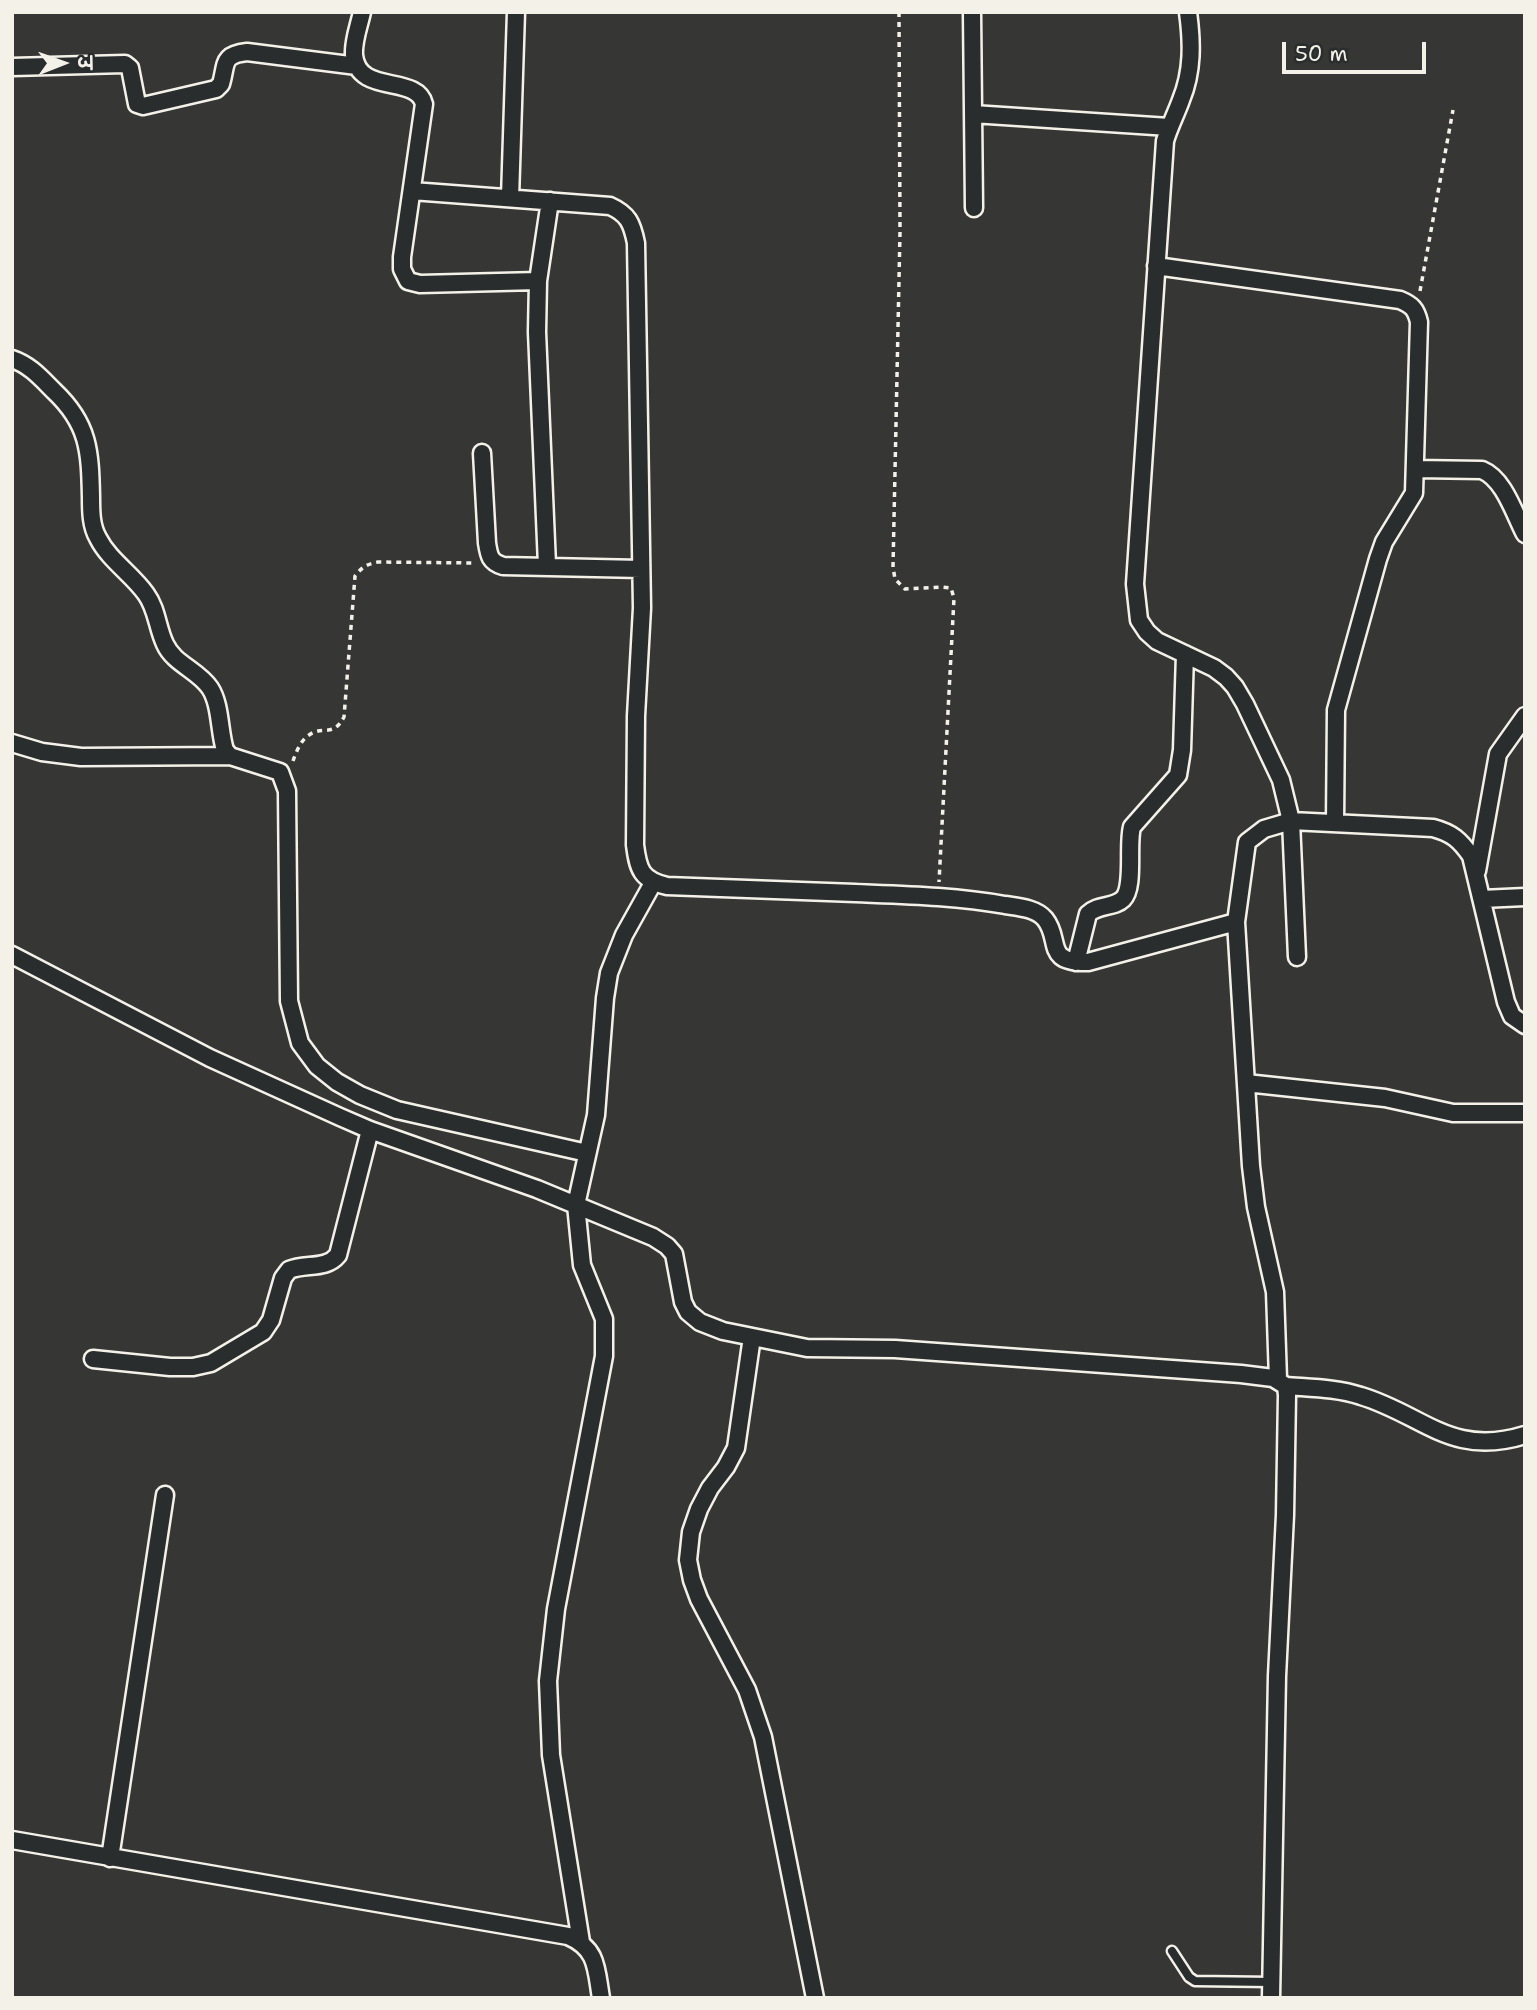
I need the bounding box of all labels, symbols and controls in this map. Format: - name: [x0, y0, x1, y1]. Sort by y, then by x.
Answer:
- north arrow: [28, 28, 98, 98]
- scale bar: [1285, 28, 1428, 72]
- text: 50 m: [1295, 40, 1348, 68]
- text: उ: [72, 56, 97, 69]

